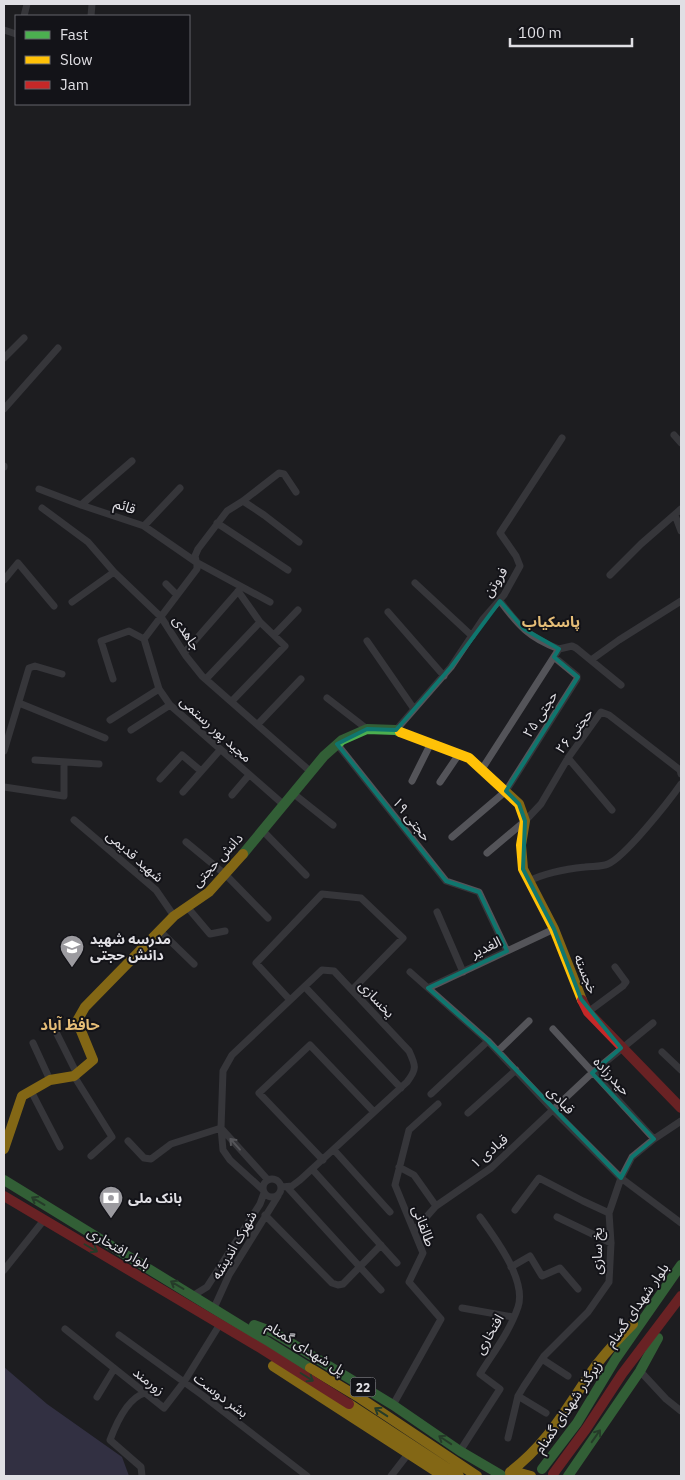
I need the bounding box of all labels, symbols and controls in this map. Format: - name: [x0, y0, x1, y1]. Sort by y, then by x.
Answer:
- legend: [15, 15, 190, 105]
- scale bar: [510, 15, 632, 47]
- text: 100 m: [518, 23, 562, 42]
- text: Fast: [60, 25, 88, 44]
- text: Slow: [60, 50, 93, 69]
- text: Jam: [60, 75, 89, 94]
- street label: قائم: [111, 494, 138, 520]
- street label: فروتن: [479, 563, 511, 601]
- street label: جاهدی: [169, 612, 205, 654]
- district label: پاسکیاب: [522, 612, 580, 631]
- street label: حجتی ۲۵: [518, 687, 562, 741]
- street label: مجید پور رستمی: [175, 692, 256, 767]
- street label: حجتی ۲۶: [551, 705, 597, 757]
- street label: حجتی ۱۹: [389, 793, 435, 845]
- street label: شهید قدیمی: [103, 826, 167, 886]
- street label: دانش حجتی: [187, 829, 247, 891]
- place label: مدرسه شهید دانش حجتی: [90, 930, 171, 964]
- street label: الغدیر: [467, 932, 504, 962]
- school or university icon: مدرسه شهید دانش حجتی: [59, 934, 85, 968]
- street label: خجسته: [570, 952, 602, 996]
- street label: یخسازی: [355, 976, 399, 1022]
- district label: حافظ آباد: [40, 1015, 100, 1034]
- street label: حیدرزاده: [590, 1053, 634, 1099]
- street label: قبادی: [543, 1082, 579, 1118]
- street label: قبادی ۱: [466, 1130, 512, 1172]
- one-way arrow: [229, 1137, 241, 1150]
- bank icon: بانک ملی: [98, 1185, 124, 1219]
- place label: بانک ملی: [128, 1189, 182, 1207]
- one-way arrow: [32, 1195, 46, 1205]
- street label: طالقانی: [408, 1203, 440, 1249]
- street label: شهرک اندیشه: [207, 1208, 261, 1282]
- street label: بلوار افتخاری: [84, 1223, 154, 1273]
- street label: یخ سازی: [588, 1227, 608, 1275]
- one-way arrow: [83, 1243, 97, 1253]
- street label: بلوار شهدای گمنام: [601, 1259, 674, 1352]
- one-way arrow: [171, 1280, 185, 1290]
- street label: افتخاری: [470, 1311, 508, 1357]
- street label: پل شهدای گمنام: [262, 1317, 349, 1381]
- street label: زیرگذر شهدای گمنام: [530, 1357, 607, 1458]
- street label: زورمند: [129, 1363, 169, 1399]
- street label: بشر دوست: [190, 1369, 252, 1422]
- one-way arrow: [299, 1372, 313, 1382]
- road number: 22: [350, 1378, 376, 1396]
- one-way arrow: [375, 1407, 389, 1417]
- one-way arrow: [591, 1429, 601, 1443]
- one-way arrow: [438, 1434, 452, 1445]

